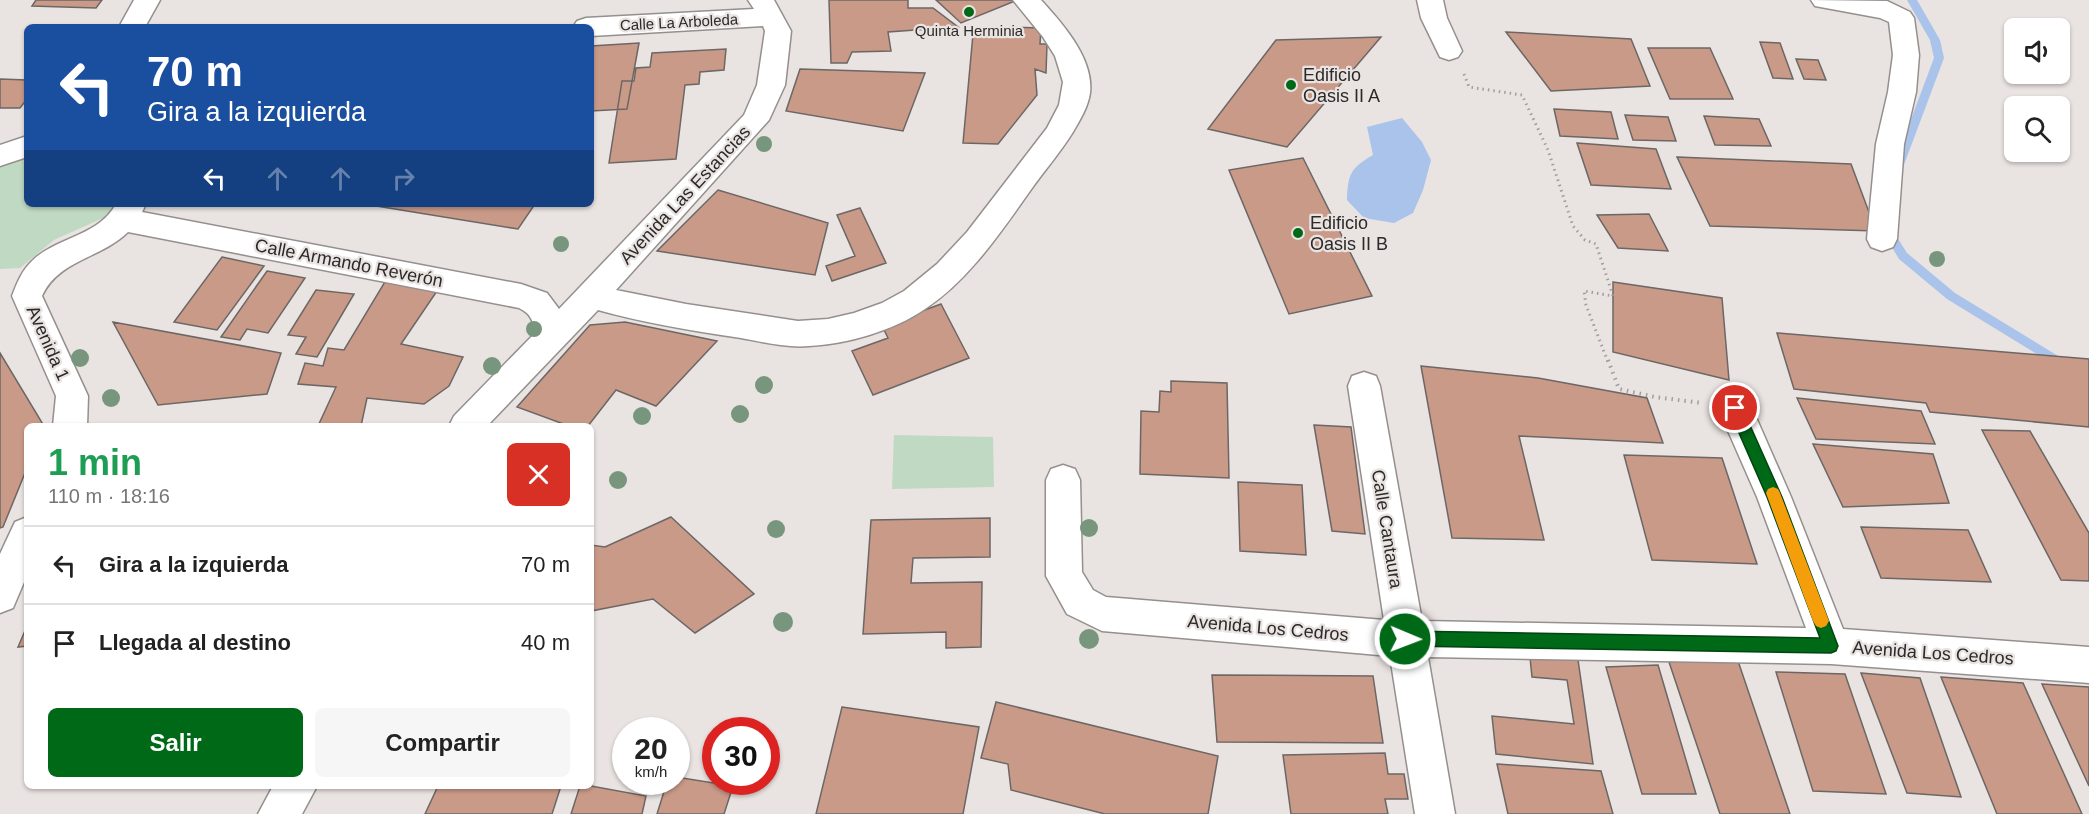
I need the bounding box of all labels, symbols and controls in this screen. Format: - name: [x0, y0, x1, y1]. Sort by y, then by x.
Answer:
- marker: Quinta Herminia: [962, 5, 976, 19]
- street label: Calle La Arboleda: [619, 10, 739, 34]
- map controls: [2004, 18, 2070, 162]
- button: sound: [2004, 18, 2070, 84]
- place label: Quinta Herminia: [915, 22, 1024, 39]
- icon: left: [48, 48, 126, 126]
- text: 70 m: [147, 48, 243, 95]
- place label: Edificio Oasis II A: [1303, 65, 1380, 106]
- marker: Edificio Oasis II A: [1284, 78, 1298, 92]
- button: search: [2004, 96, 2070, 162]
- text: Gira a la izquierda: [147, 97, 366, 127]
- street label: Avenida Las Estancias: [616, 122, 754, 268]
- icon: left: [198, 162, 231, 195]
- icon: ahead: [261, 162, 294, 195]
- icon: ahead: [324, 162, 357, 195]
- icon: right: [387, 162, 420, 195]
- place label: Edificio Oasis II B: [1310, 213, 1388, 254]
- marker: Edificio Oasis II B: [1291, 226, 1305, 240]
- street label: Calle Armando Reverón: [253, 235, 445, 291]
- street label: Avenida 1: [23, 303, 73, 383]
- pin: [1709, 382, 1760, 433]
- icon: arrive: [1718, 391, 1751, 424]
- text: 1 min: [48, 442, 142, 483]
- button: close: [507, 443, 570, 506]
- street label: Calle Cantaura: [1368, 468, 1406, 591]
- text: 110 m · 18:16: [48, 485, 170, 507]
- icon: left: [48, 549, 81, 582]
- text: Gira a la izquierda: [99, 552, 289, 577]
- text: 70 m: [521, 552, 570, 577]
- position arrow: [1373, 607, 1437, 671]
- street label: Avenida Los Cedros: [1187, 611, 1349, 645]
- icon: arrive: [48, 627, 81, 660]
- text: Llegada al destino: [99, 630, 291, 655]
- text: 40 m: [521, 630, 570, 655]
- street label: Avenida Los Cedros: [1852, 637, 2014, 669]
- button: Salir: [48, 708, 303, 777]
- button: Compartir: [315, 708, 570, 777]
- speed limit sign: 30: [702, 717, 780, 795]
- text: 20: [634, 732, 668, 765]
- text: km/h: [635, 763, 667, 780]

